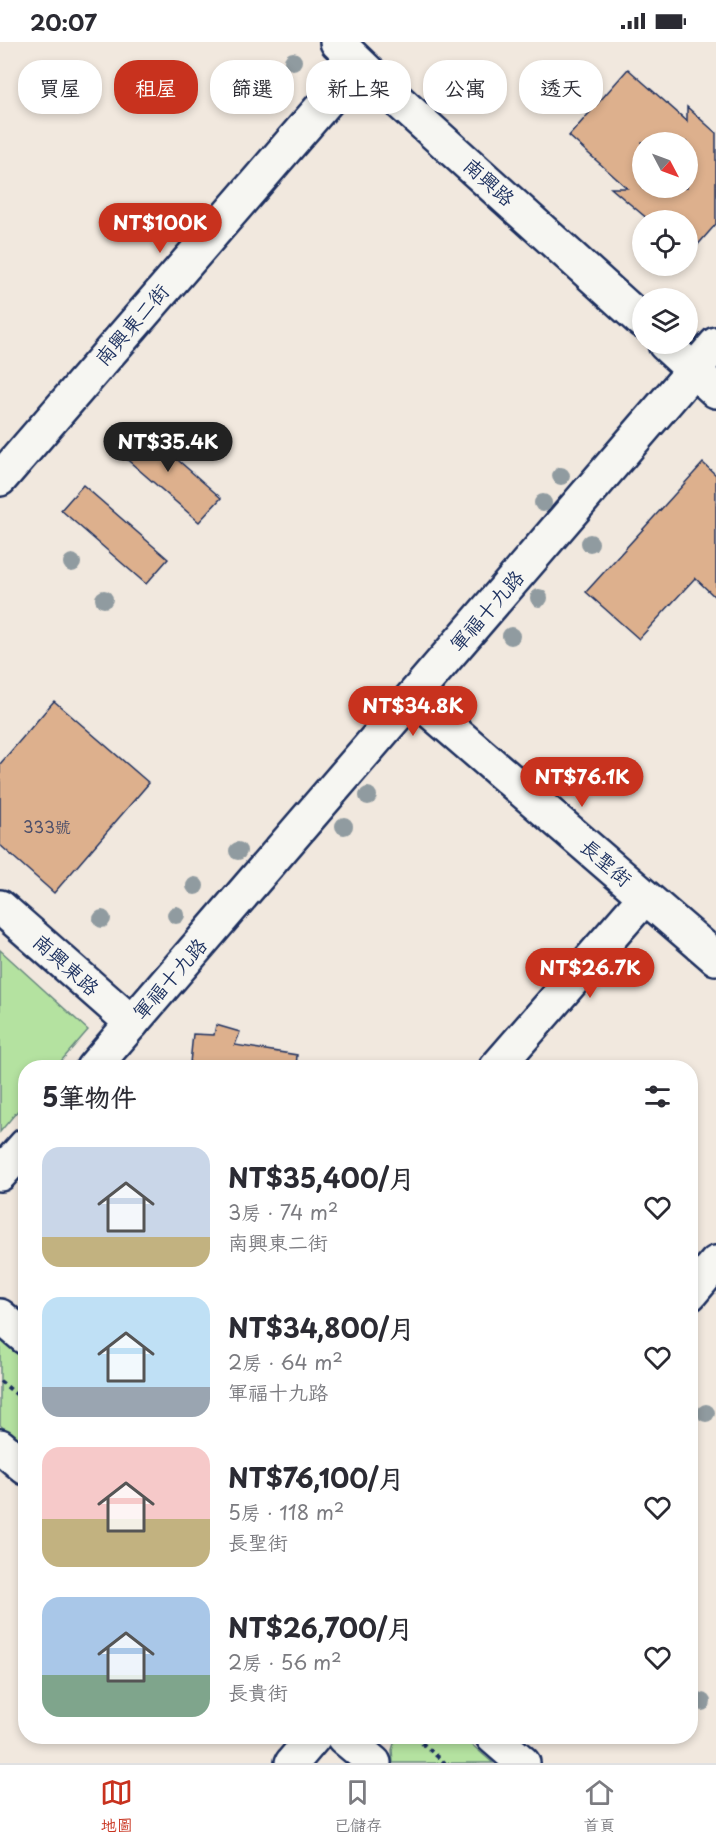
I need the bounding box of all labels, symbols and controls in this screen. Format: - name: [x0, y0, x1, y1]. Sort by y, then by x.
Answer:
- text: 20:07: [30, 5, 97, 38]
- chip: 買屋: [18, 60, 102, 114]
- chip: 租屋: [114, 60, 198, 114]
- chip: 篩選: [210, 60, 294, 114]
- chip: 新上架: [306, 60, 411, 114]
- chip: 公寓: [423, 60, 507, 114]
- chip: 透天: [519, 60, 603, 114]
- north arrow: [632, 132, 698, 198]
- map controls: [632, 132, 698, 354]
- street label: 南興路: [457, 150, 523, 213]
- pin: NT$100K: [105, 203, 215, 254]
- text: NT$100K: [113, 207, 207, 237]
- button: locate: [632, 210, 698, 276]
- street label: 南興東二街: [87, 277, 175, 372]
- button: layers: [632, 288, 698, 354]
- pin: NT$35.4K: [106, 422, 230, 473]
- text: NT$35.4K: [117, 426, 219, 456]
- street label: 軍福十九路: [442, 562, 531, 658]
- pin: NT$34.8K: [351, 686, 475, 737]
- text: NT$34.8K: [362, 690, 464, 720]
- pin: NT$76.1K: [520, 757, 644, 808]
- text: NT$76.1K: [534, 761, 630, 791]
- house number: 333號: [23, 814, 71, 838]
- street label: 長聖街: [574, 831, 639, 893]
- street label: 南興東路: [27, 926, 107, 1003]
- street label: 軍福十九路: [125, 930, 214, 1026]
- pin: NT$26.7K: [528, 948, 652, 999]
- text: NT$26.7K: [539, 952, 641, 982]
- text: 5筆物件: [42, 1077, 137, 1116]
- icon: filters: [641, 1080, 674, 1113]
- text: NT$35,400/月: [228, 1158, 415, 1197]
- icon: home: [90, 1171, 162, 1243]
- icon: heart: [641, 1191, 674, 1224]
- text: 3房 · 74 m²: [228, 1197, 338, 1227]
- text: 南興東二街: [228, 1227, 328, 1257]
- text: NT$34,800/月: [228, 1308, 415, 1347]
- icon: home: [90, 1321, 162, 1393]
- icon: heart: [641, 1341, 674, 1374]
- text: 2房 · 64 m²: [228, 1347, 343, 1377]
- text: 軍福十九路: [228, 1377, 328, 1407]
- text: NT$76,100/月: [228, 1458, 405, 1497]
- icon: home: [90, 1471, 162, 1543]
- icon: heart: [641, 1491, 674, 1524]
- text: 5房 · 118 m²: [228, 1497, 344, 1527]
- text: 長聖街: [228, 1527, 288, 1557]
- text: NT$26,700/月: [228, 1608, 413, 1647]
- icon: home: [90, 1621, 162, 1693]
- icon: heart: [641, 1641, 674, 1674]
- text: 2房 · 56 m²: [228, 1647, 342, 1677]
- text: 長貴街: [228, 1677, 288, 1707]
- tab: 地圖: [100, 1776, 133, 1836]
- tab: 已儲存: [334, 1776, 382, 1836]
- tab: 首頁: [583, 1776, 616, 1836]

